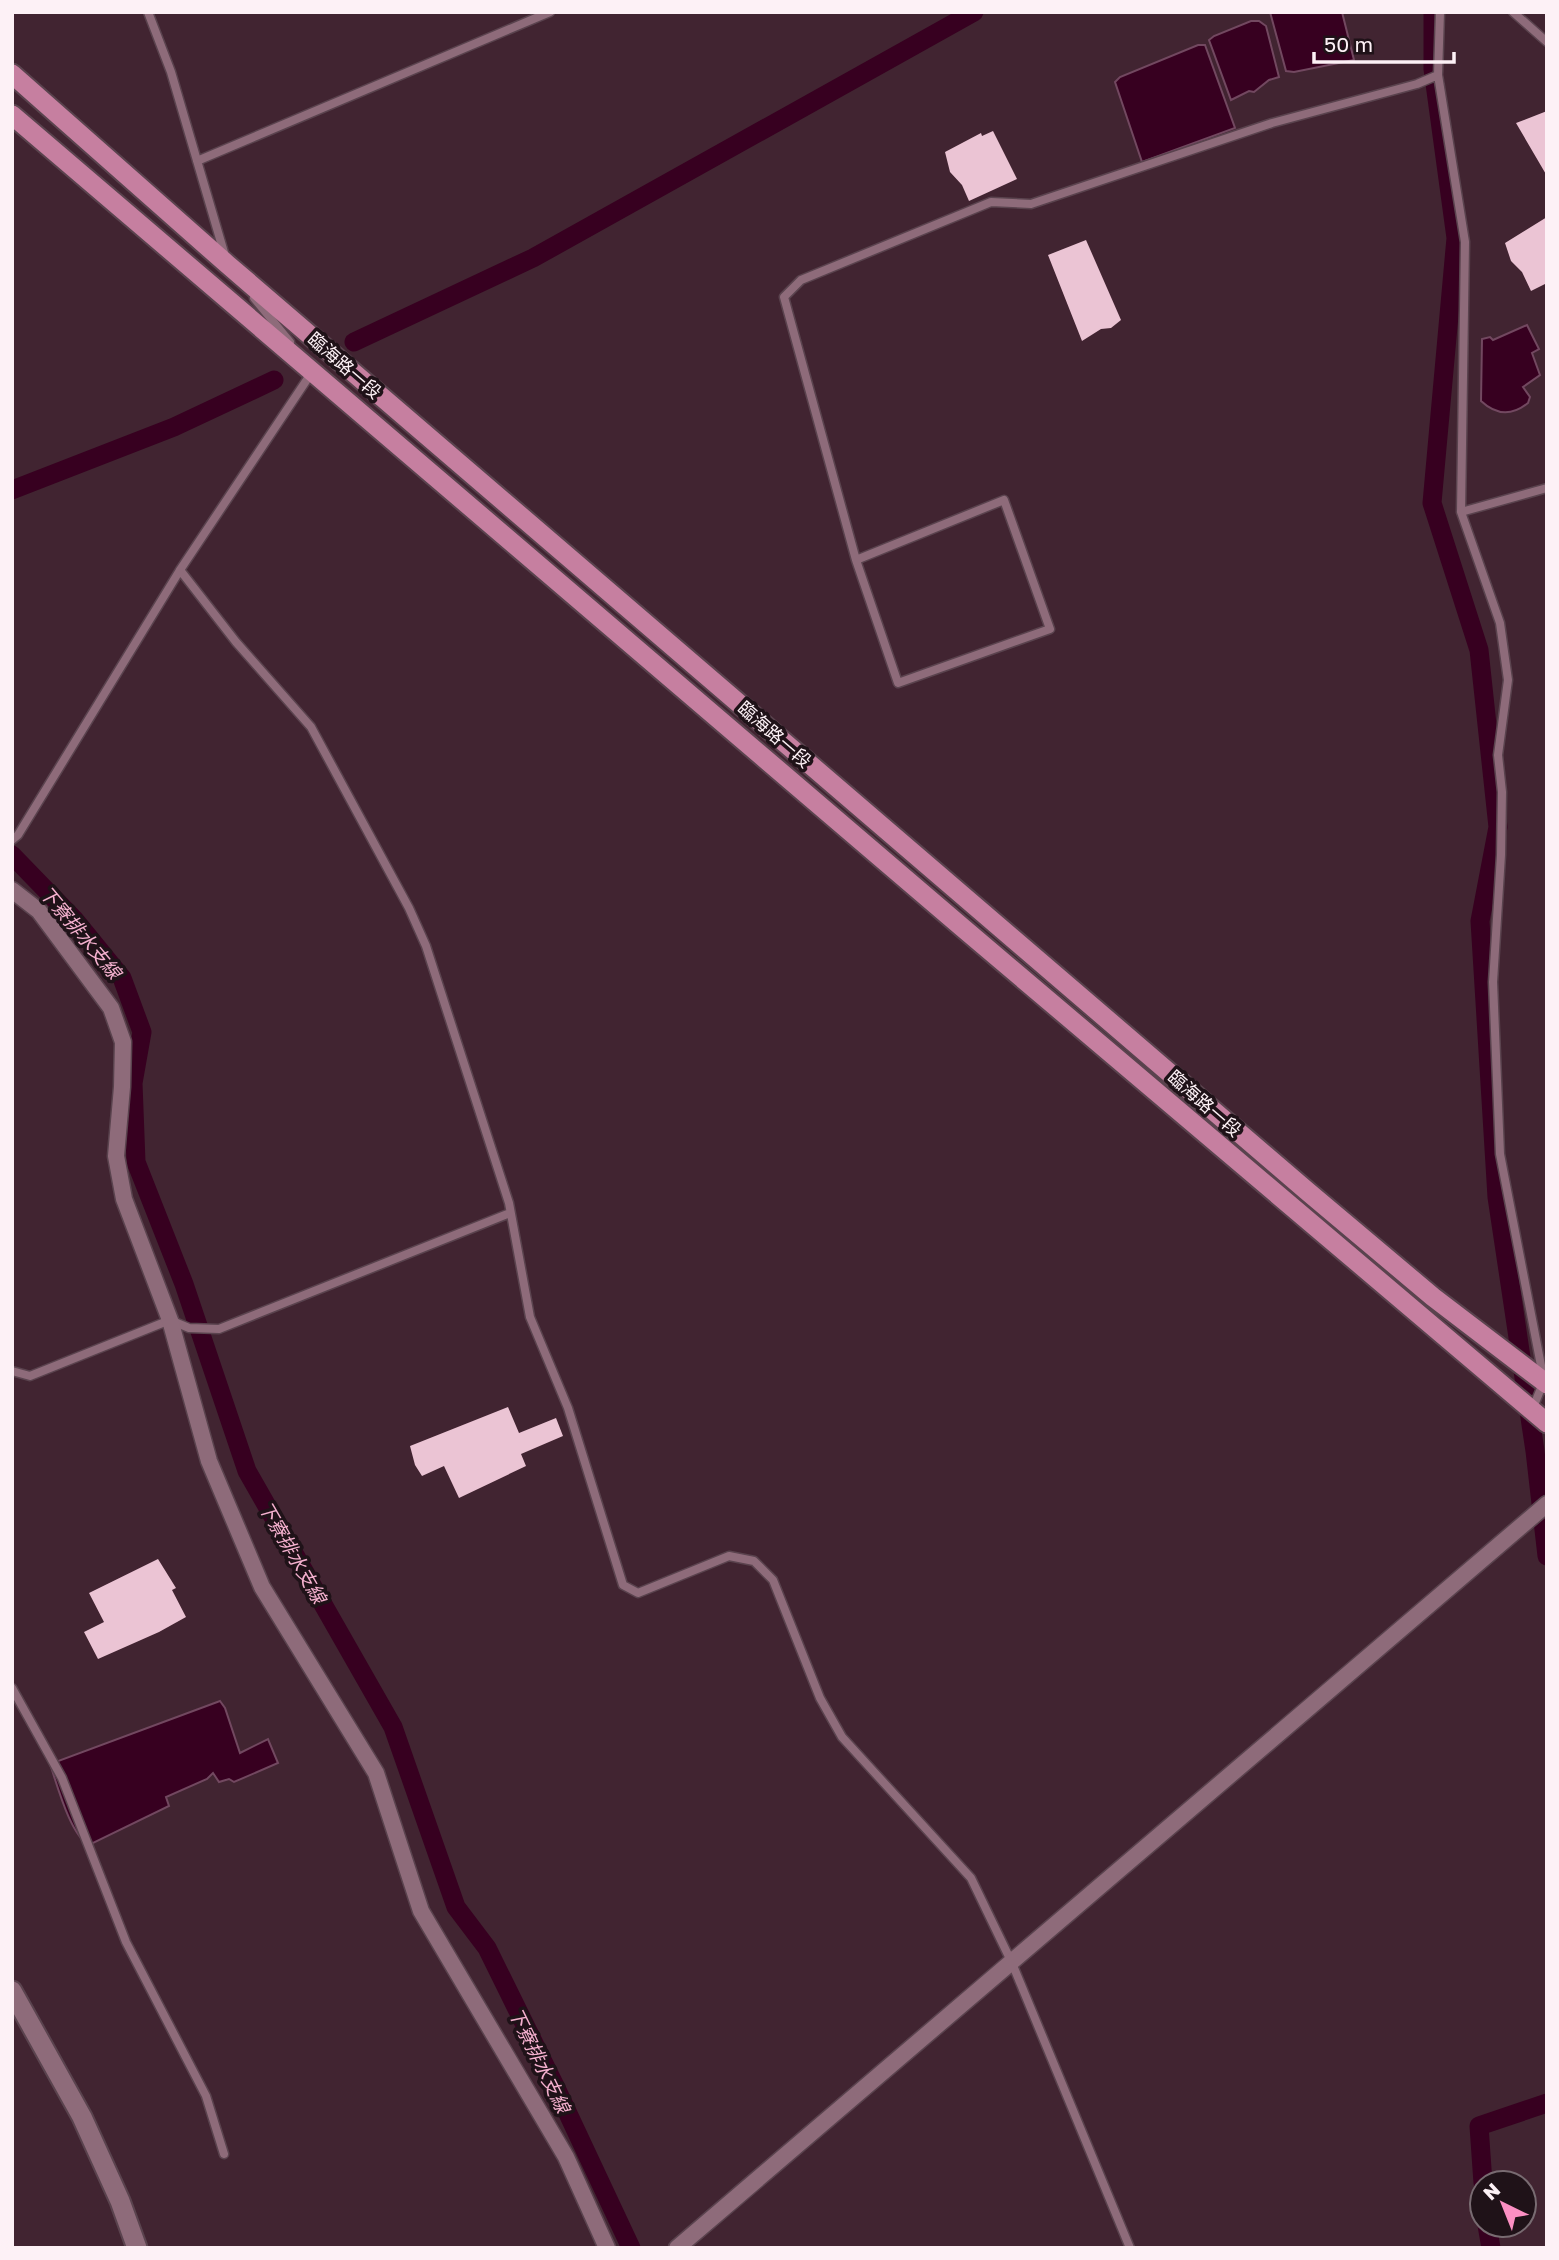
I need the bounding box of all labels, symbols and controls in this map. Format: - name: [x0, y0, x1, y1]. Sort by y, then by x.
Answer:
- scale bar: [1314, 21, 1454, 65]
- text: 50 m: [1324, 31, 1373, 57]
- street label: 臨海路一段: [304, 327, 386, 403]
- street label: 臨海路一段: [734, 696, 816, 772]
- water label: 下寮排水支線: [36, 881, 128, 985]
- street label: 臨海路一段: [1164, 1065, 1246, 1141]
- water label: 下寮排水支線: [255, 1497, 332, 1609]
- water label: 下寮排水支線: [505, 2004, 576, 2118]
- north arrow: [1468, 2169, 1538, 2239]
- text: N: [1478, 2178, 1504, 2205]

